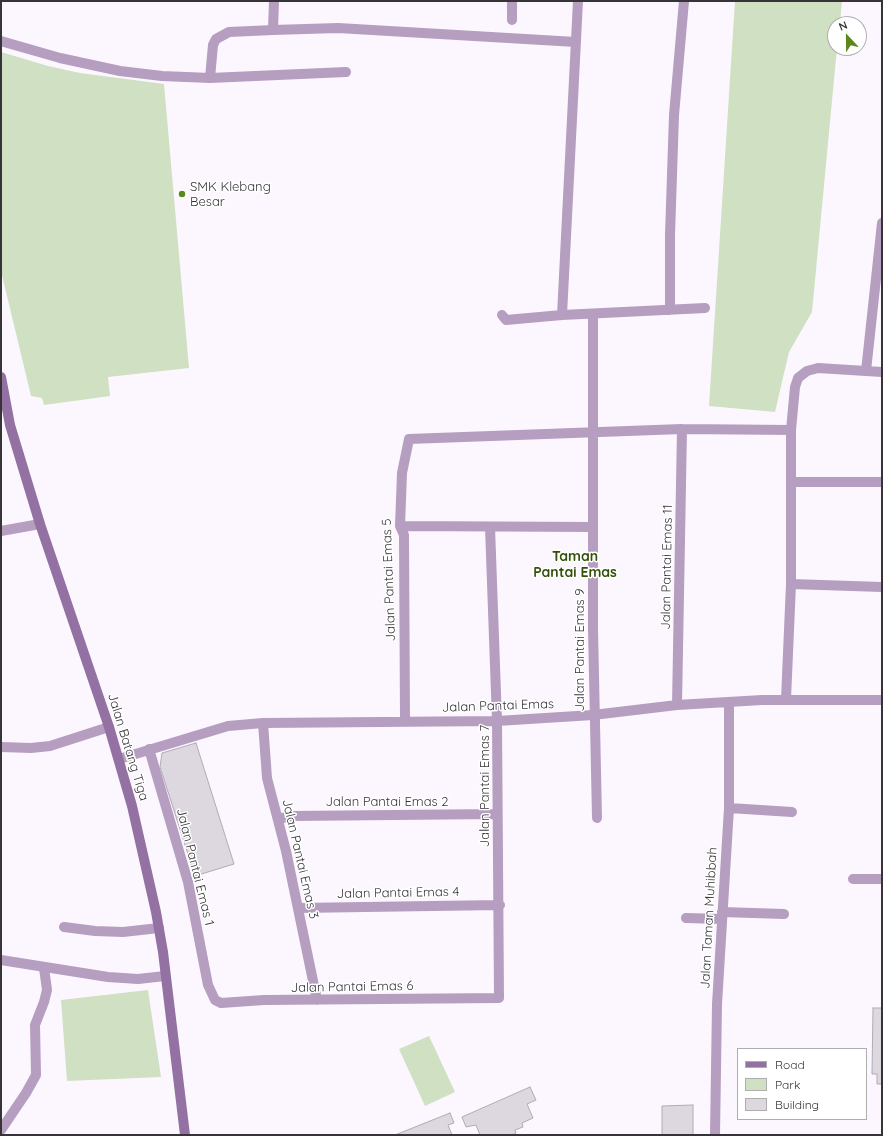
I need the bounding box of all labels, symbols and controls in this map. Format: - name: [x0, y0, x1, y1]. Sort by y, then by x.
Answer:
- north arrow: [827, 16, 867, 56]
- text: N: [837, 18, 849, 34]
- place label: SMK Klebang Besar: [190, 179, 271, 210]
- marker: SMK Klebang Besar: [177, 189, 187, 199]
- street label: Jalan Pantai Emas 11: [658, 504, 676, 630]
- street label: Jalan Pantai Emas 5: [379, 518, 399, 642]
- district label: Taman Pantai Emas: [533, 549, 617, 582]
- street label: Jalan Pantai Emas 9: [572, 589, 588, 711]
- street label: Jalan Batang Tiga: [104, 691, 152, 803]
- street label: Jalan Pantai Emas: [442, 696, 554, 716]
- street label: Jalan Pantai Emas 7: [477, 725, 493, 847]
- street label: Jalan Pantai Emas 2: [326, 794, 448, 810]
- street label: Jalan Pantai Emas 3: [279, 798, 321, 920]
- street label: Jalan Pantai Emas 1: [173, 807, 217, 927]
- street label: Jalan Taman Muhibbah: [697, 847, 721, 989]
- street label: Jalan Pantai Emas 4: [337, 884, 459, 902]
- street label: Jalan Pantai Emas 6: [291, 978, 413, 996]
- legend: [737, 1048, 867, 1120]
- text: Road: [775, 1057, 805, 1072]
- text: Park: [775, 1077, 800, 1092]
- text: Building: [775, 1097, 819, 1112]

